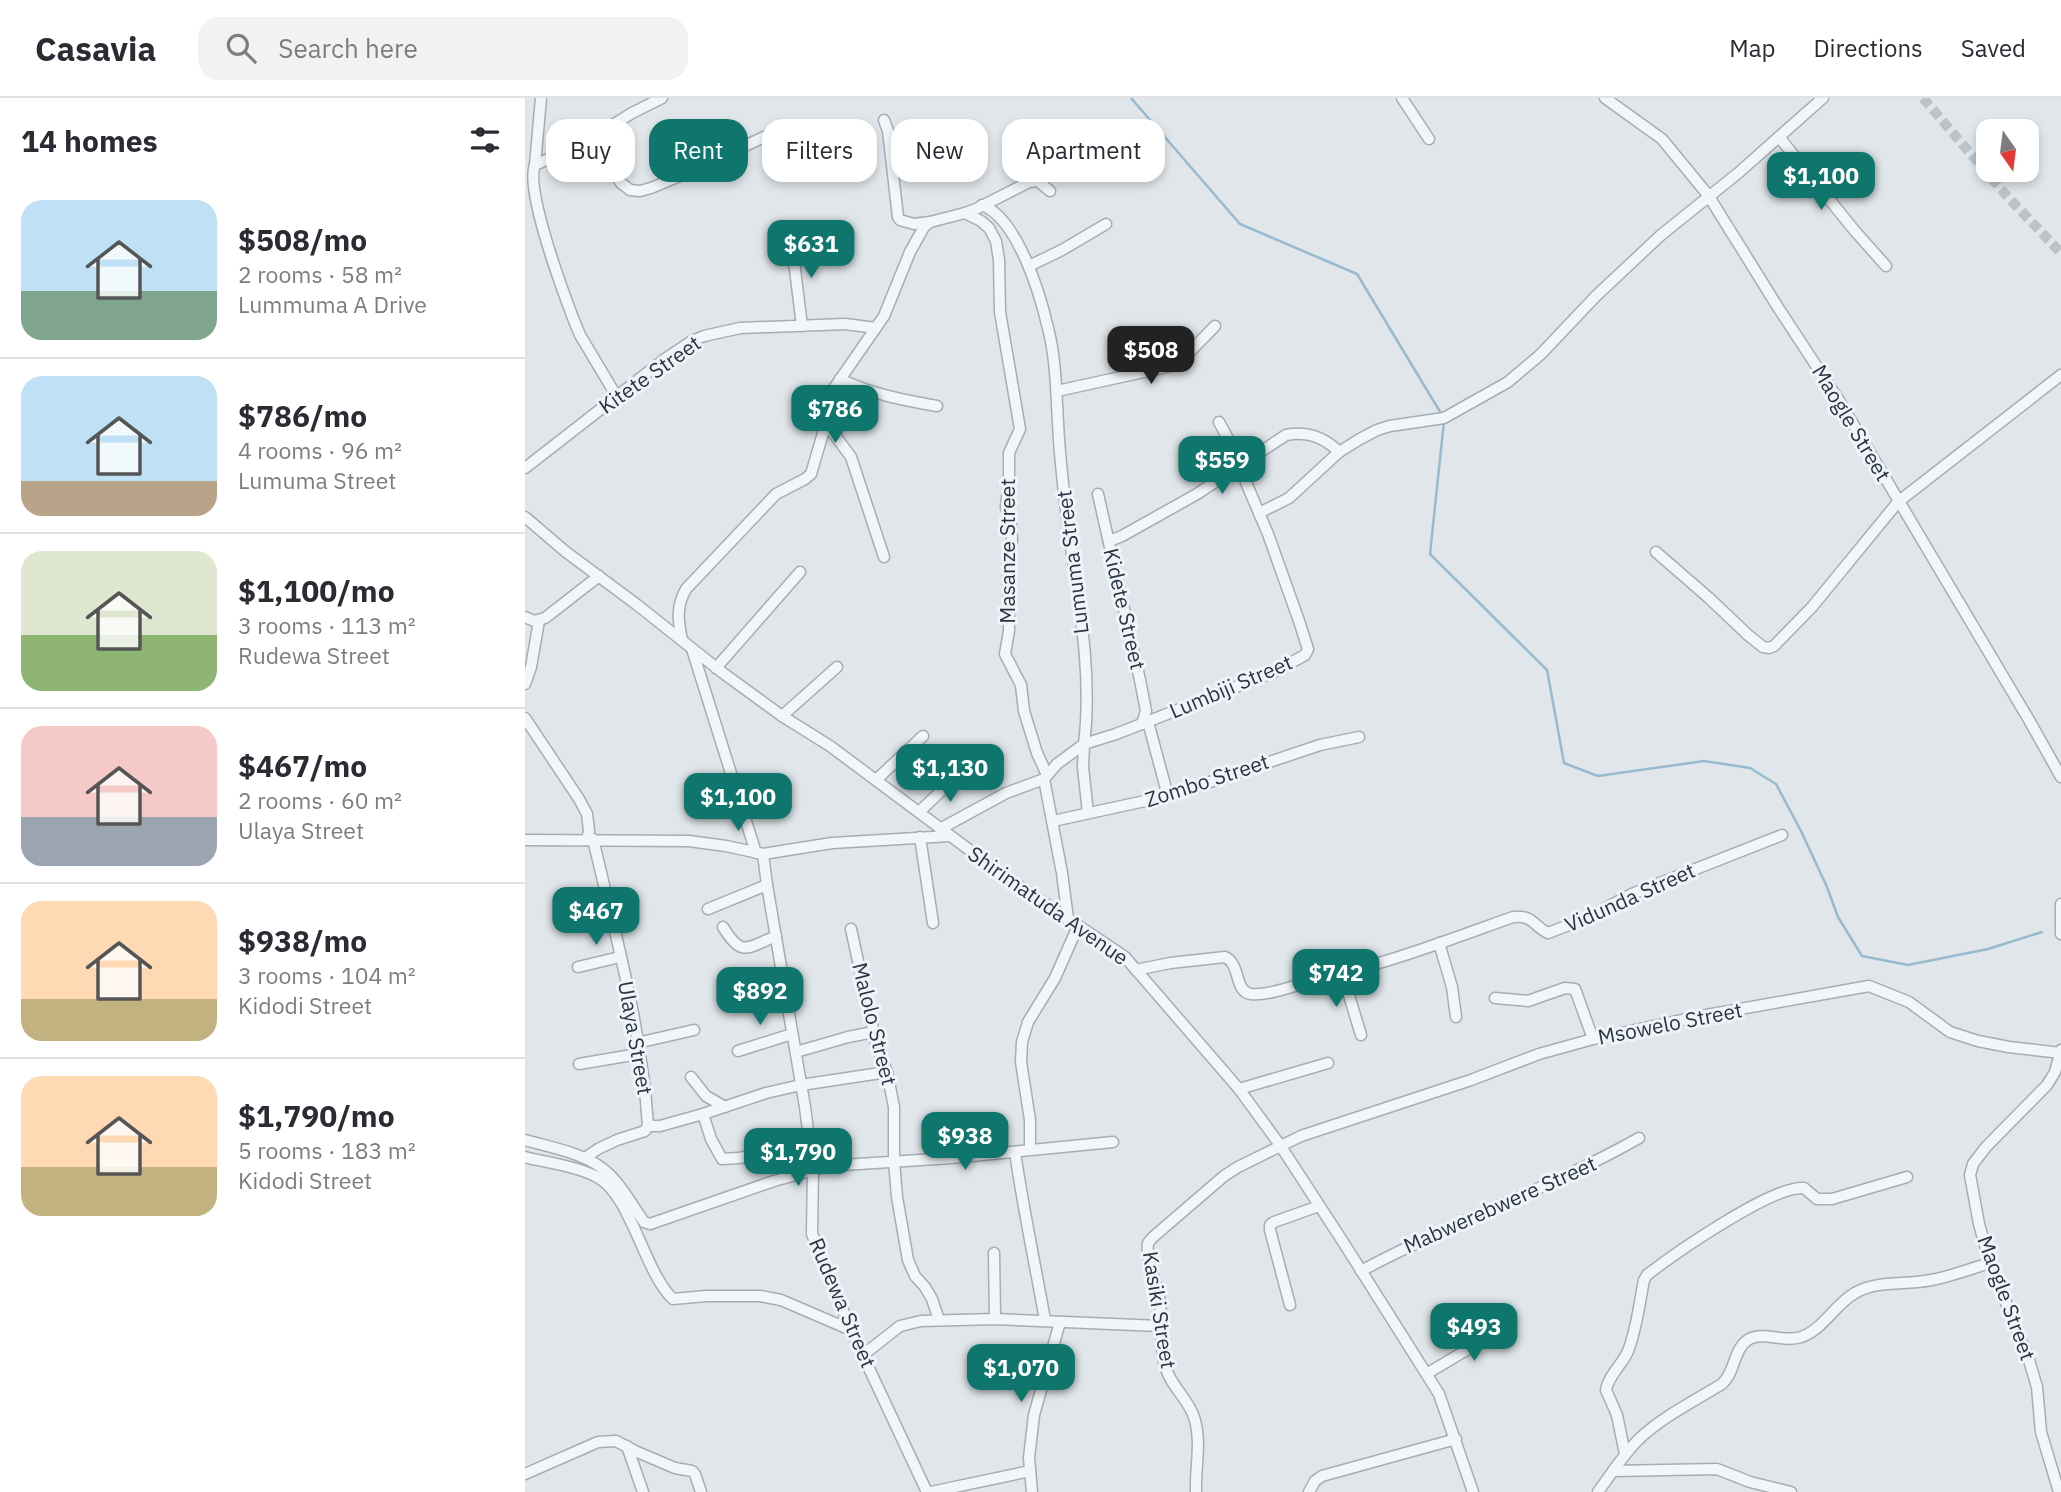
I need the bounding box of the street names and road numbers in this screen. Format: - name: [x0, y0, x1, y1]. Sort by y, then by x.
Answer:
- street label: Kitete Street: [593, 329, 706, 420]
- street label: Maogle Street: [1806, 359, 1898, 486]
- street label: Masanze Street: [993, 478, 1021, 624]
- street label: Lumuma Street: [1049, 489, 1095, 636]
- street label: Kidete Street: [1097, 545, 1153, 672]
- street label: Lumbiji Street: [1165, 648, 1296, 725]
- street label: Zombo Street: [1141, 747, 1272, 813]
- street label: Shirimatuda Avenue: [963, 839, 1134, 971]
- street label: Vidunda Street: [1560, 856, 1699, 938]
- street label: Malolo Street: [846, 959, 904, 1088]
- street label: Ulaya Street: [612, 979, 660, 1097]
- street label: Msowelo Street: [1595, 995, 1744, 1051]
- street label: Mabwerebwere Street: [1399, 1149, 1600, 1259]
- street label: Maogle Street: [1971, 1231, 2042, 1364]
- street label: Rudewa Street: [803, 1233, 883, 1372]
- street label: Kasiki Street: [1137, 1249, 1183, 1371]

